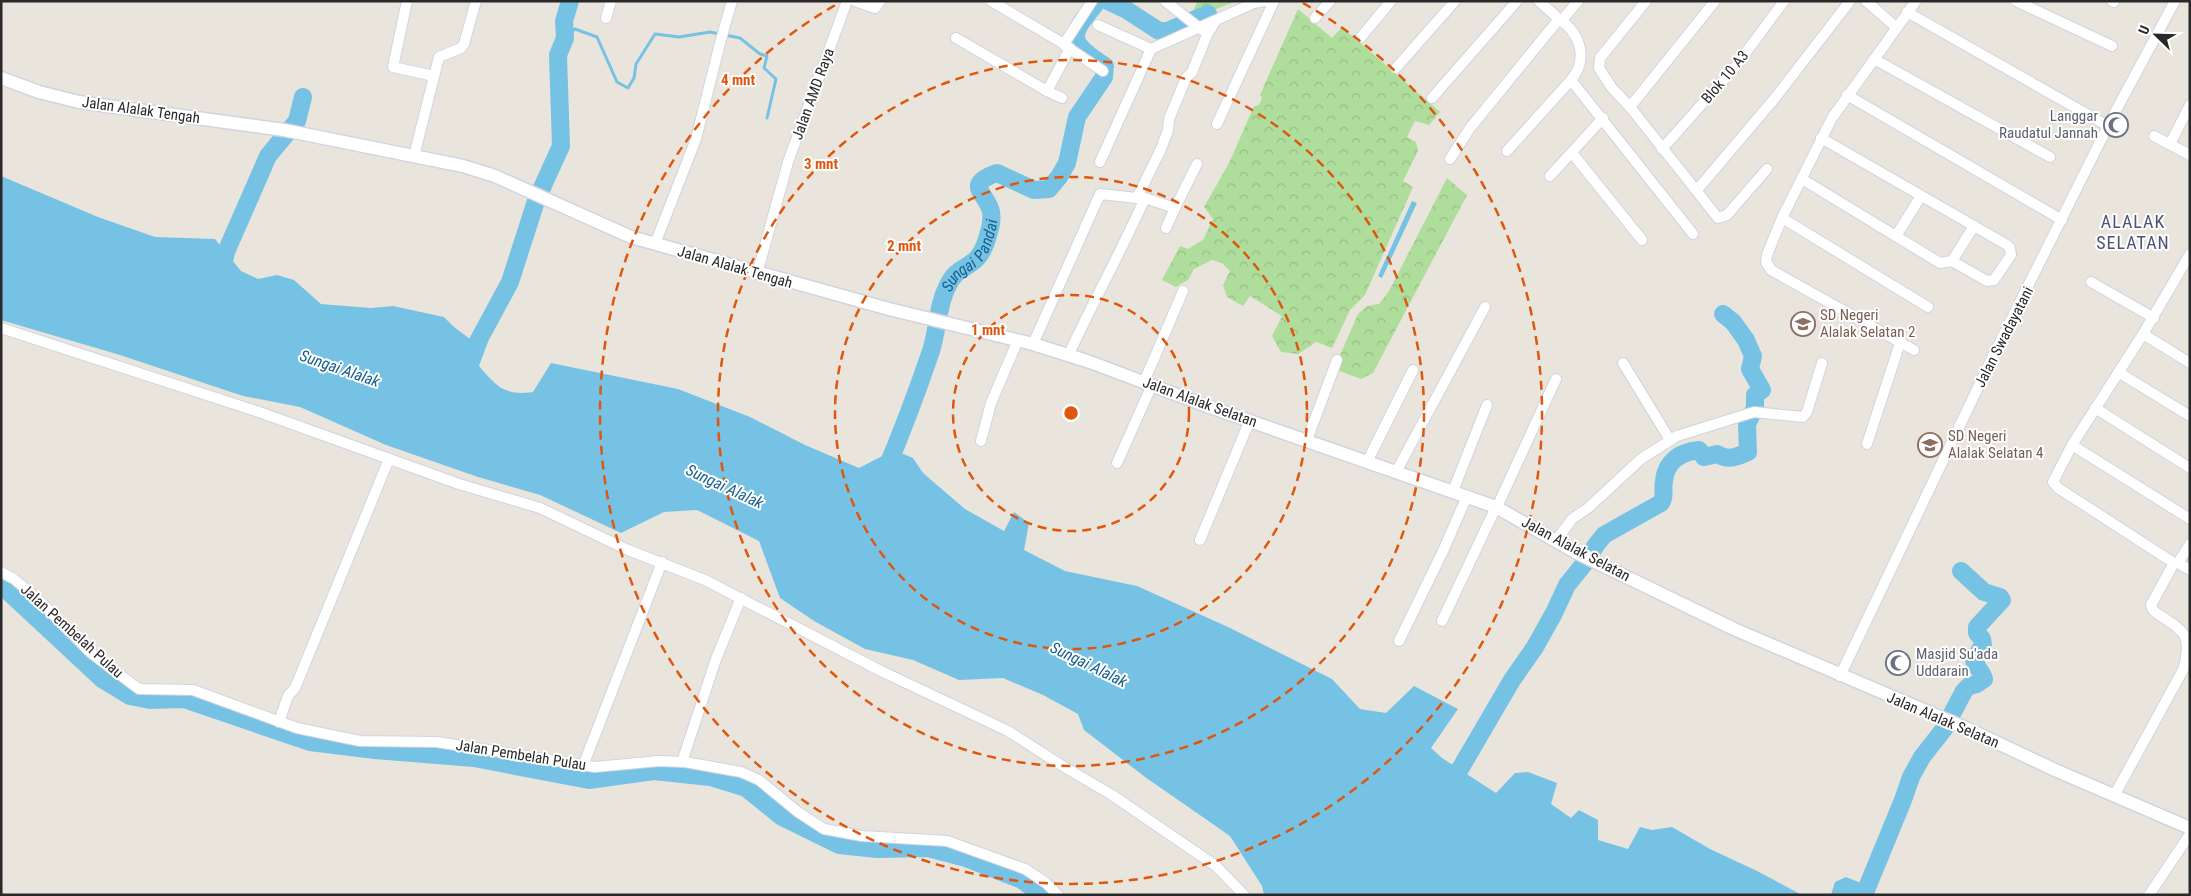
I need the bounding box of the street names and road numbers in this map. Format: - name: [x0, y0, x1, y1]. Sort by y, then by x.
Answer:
- street label: Jalan AMD Raya: [788, 46, 838, 142]
- street label: Blok 10 A3: [1698, 47, 1752, 107]
- street label: Jalan Alalak Tengah: [81, 93, 201, 127]
- street label: Jalan Alalak Tengah: [675, 242, 795, 292]
- street label: Jalan Swadayatani: [1971, 284, 2037, 390]
- street label: Jalan Alalak Selatan: [1140, 373, 1260, 431]
- street label: Jalan Alalak Selatan: [1519, 513, 1633, 585]
- street label: Jalan Pembelah Pulau: [17, 580, 127, 682]
- street label: Jalan Alalak Selatan: [1884, 688, 2002, 752]
- street label: Jalan Pembelah Pulau: [455, 736, 587, 774]

